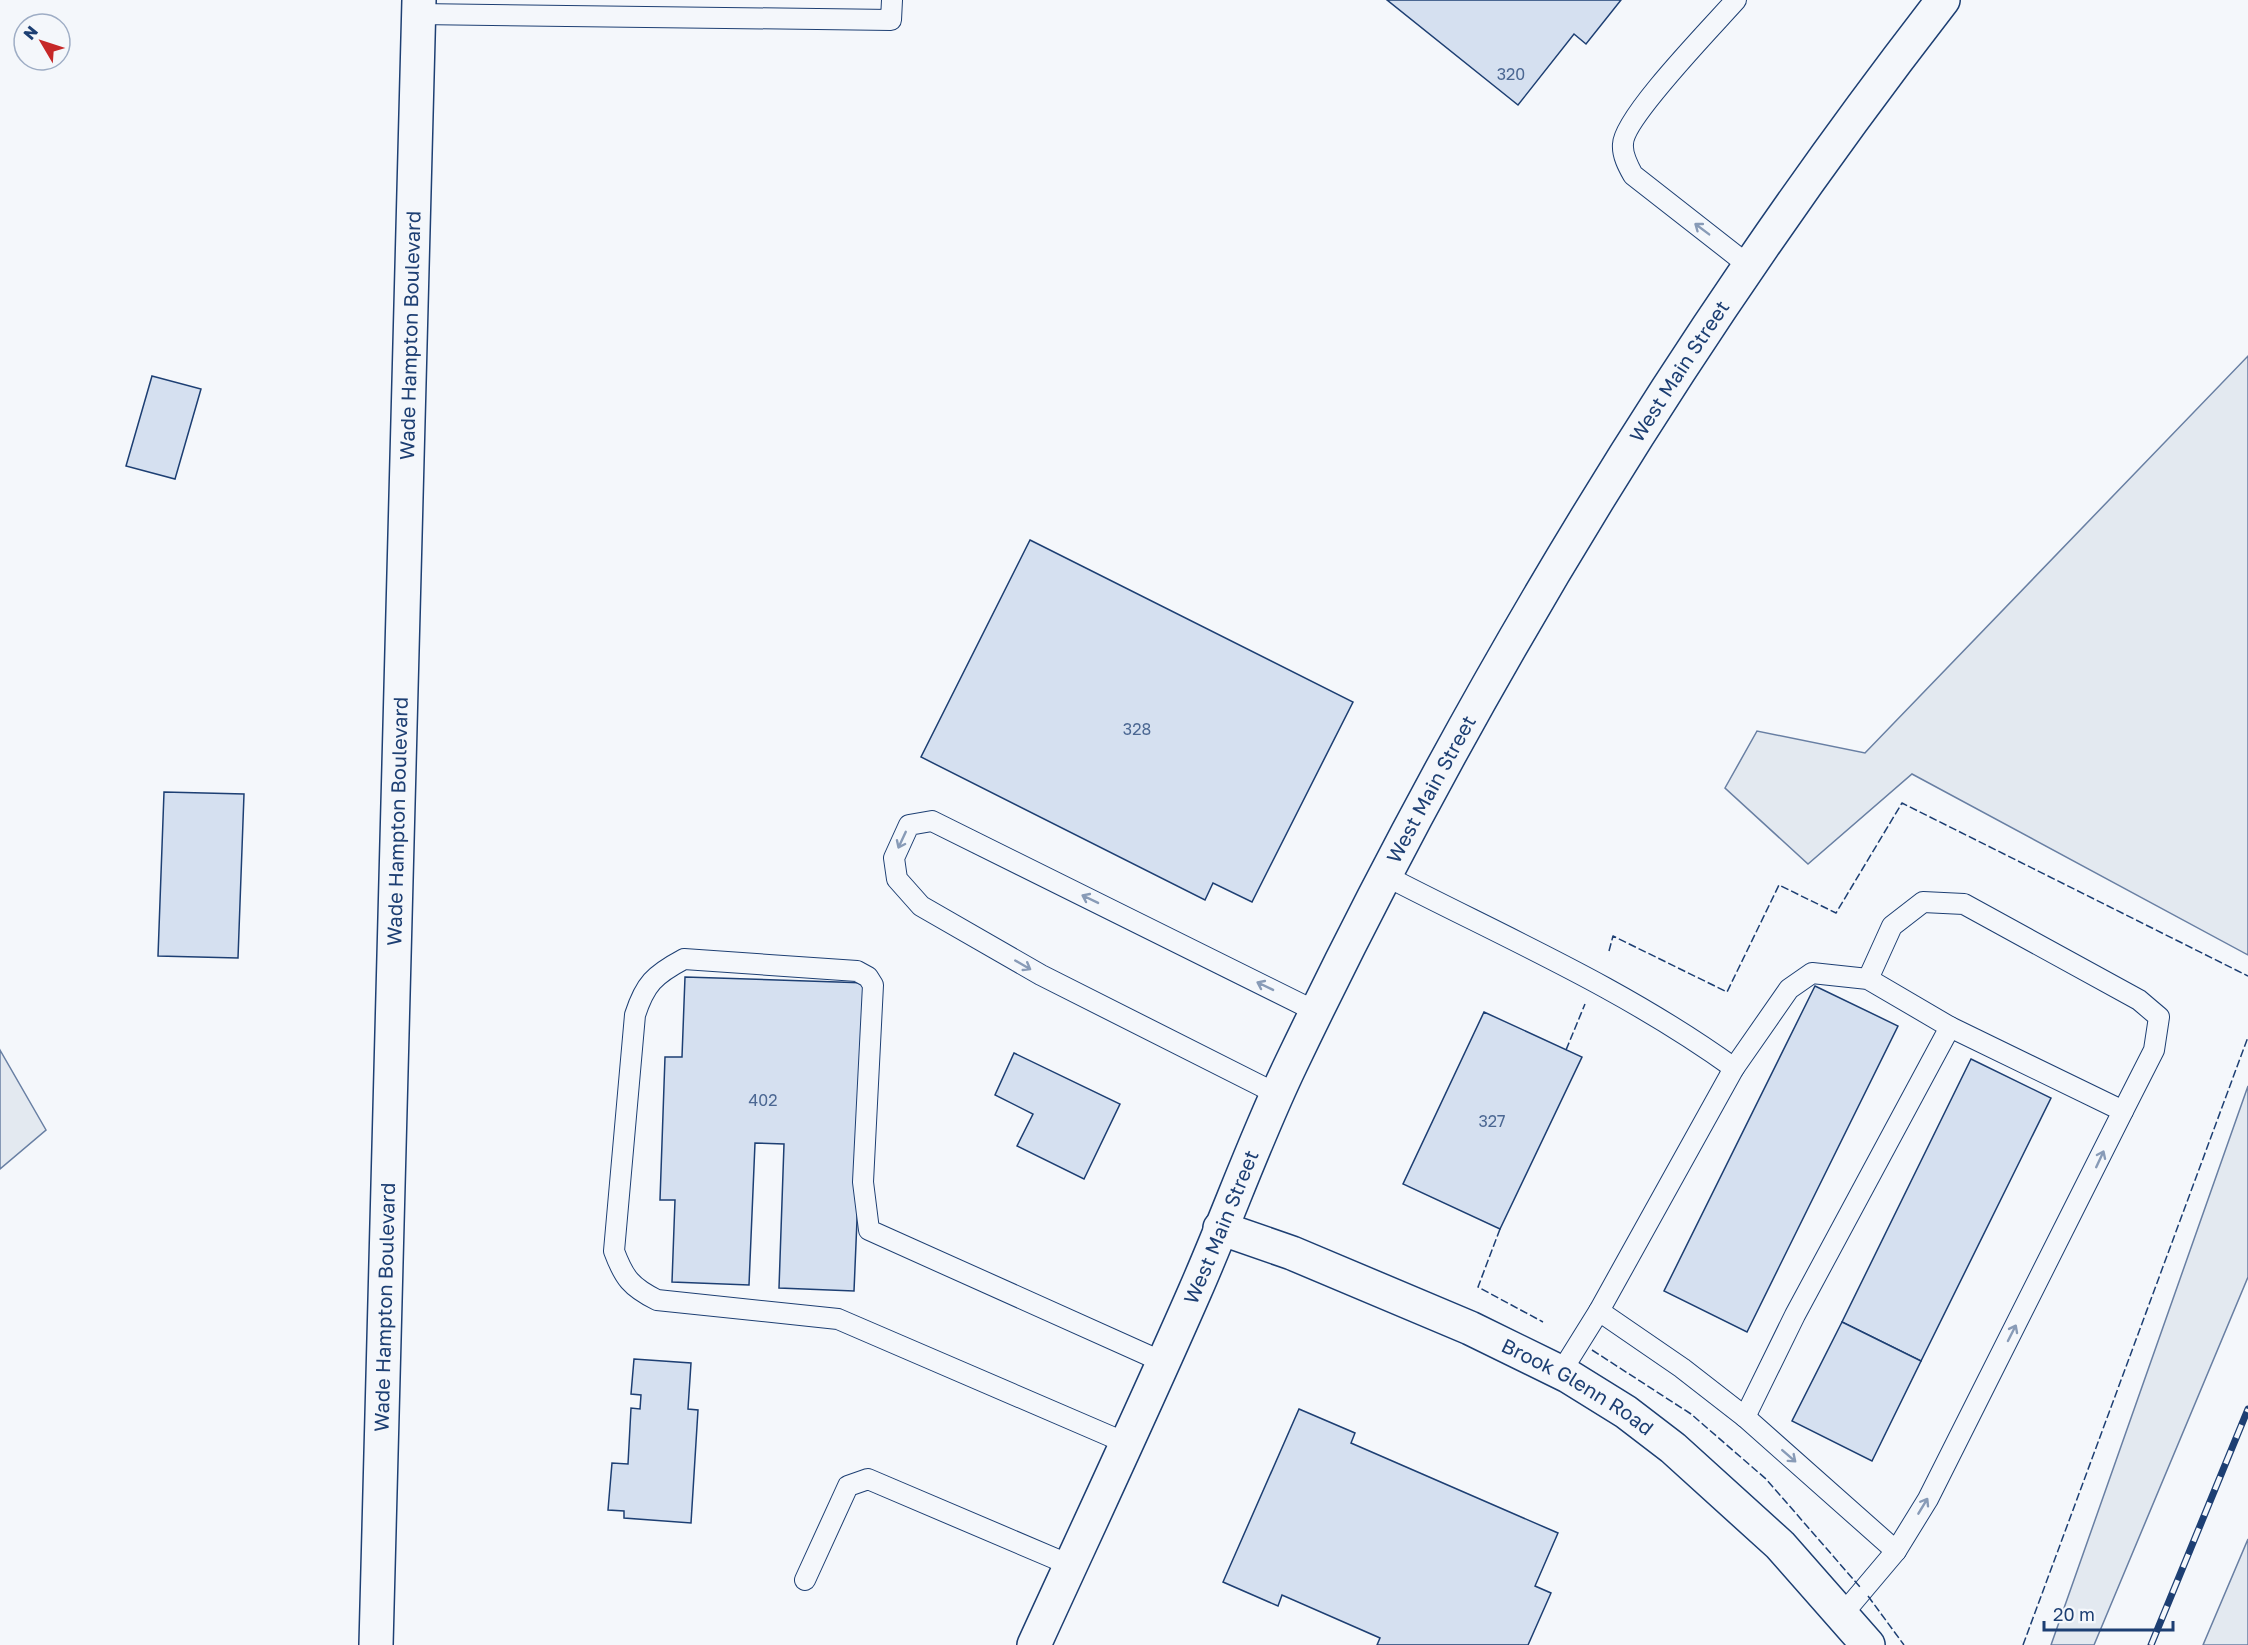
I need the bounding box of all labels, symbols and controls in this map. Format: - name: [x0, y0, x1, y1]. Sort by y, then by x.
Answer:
- north arrow: [12, 12, 72, 72]
- text: N: [19, 22, 42, 44]
- house number: 320: [1497, 64, 1525, 84]
- street label: Wade Hampton Boulevard: [394, 211, 424, 460]
- one-way arrow: [1694, 223, 1710, 236]
- street label: West Main Street: [1624, 296, 1733, 446]
- street label: Wade Hampton Boulevard: [381, 696, 412, 946]
- street label: West Main Street: [1381, 711, 1480, 867]
- house number: 328: [1123, 719, 1151, 739]
- one-way arrow: [896, 830, 908, 848]
- one-way arrow: [1082, 893, 1100, 905]
- one-way arrow: [1014, 959, 1031, 971]
- one-way arrow: [1256, 980, 1274, 991]
- house number: 402: [749, 1090, 777, 1110]
- house number: 327: [1478, 1111, 1506, 1131]
- street label: West Main Street: [1178, 1146, 1263, 1307]
- one-way arrow: [2095, 1151, 2107, 1169]
- street label: Wade Hampton Boulevard: [369, 1182, 399, 1432]
- one-way arrow: [2007, 1324, 2019, 1342]
- street label: Brook Glenn Road: [1498, 1332, 1659, 1440]
- one-way arrow: [1781, 1449, 1796, 1463]
- one-way arrow: [1918, 1498, 1930, 1515]
- scale bar: [2044, 1594, 2173, 1632]
- text: 20 m: [2053, 1603, 2095, 1625]

